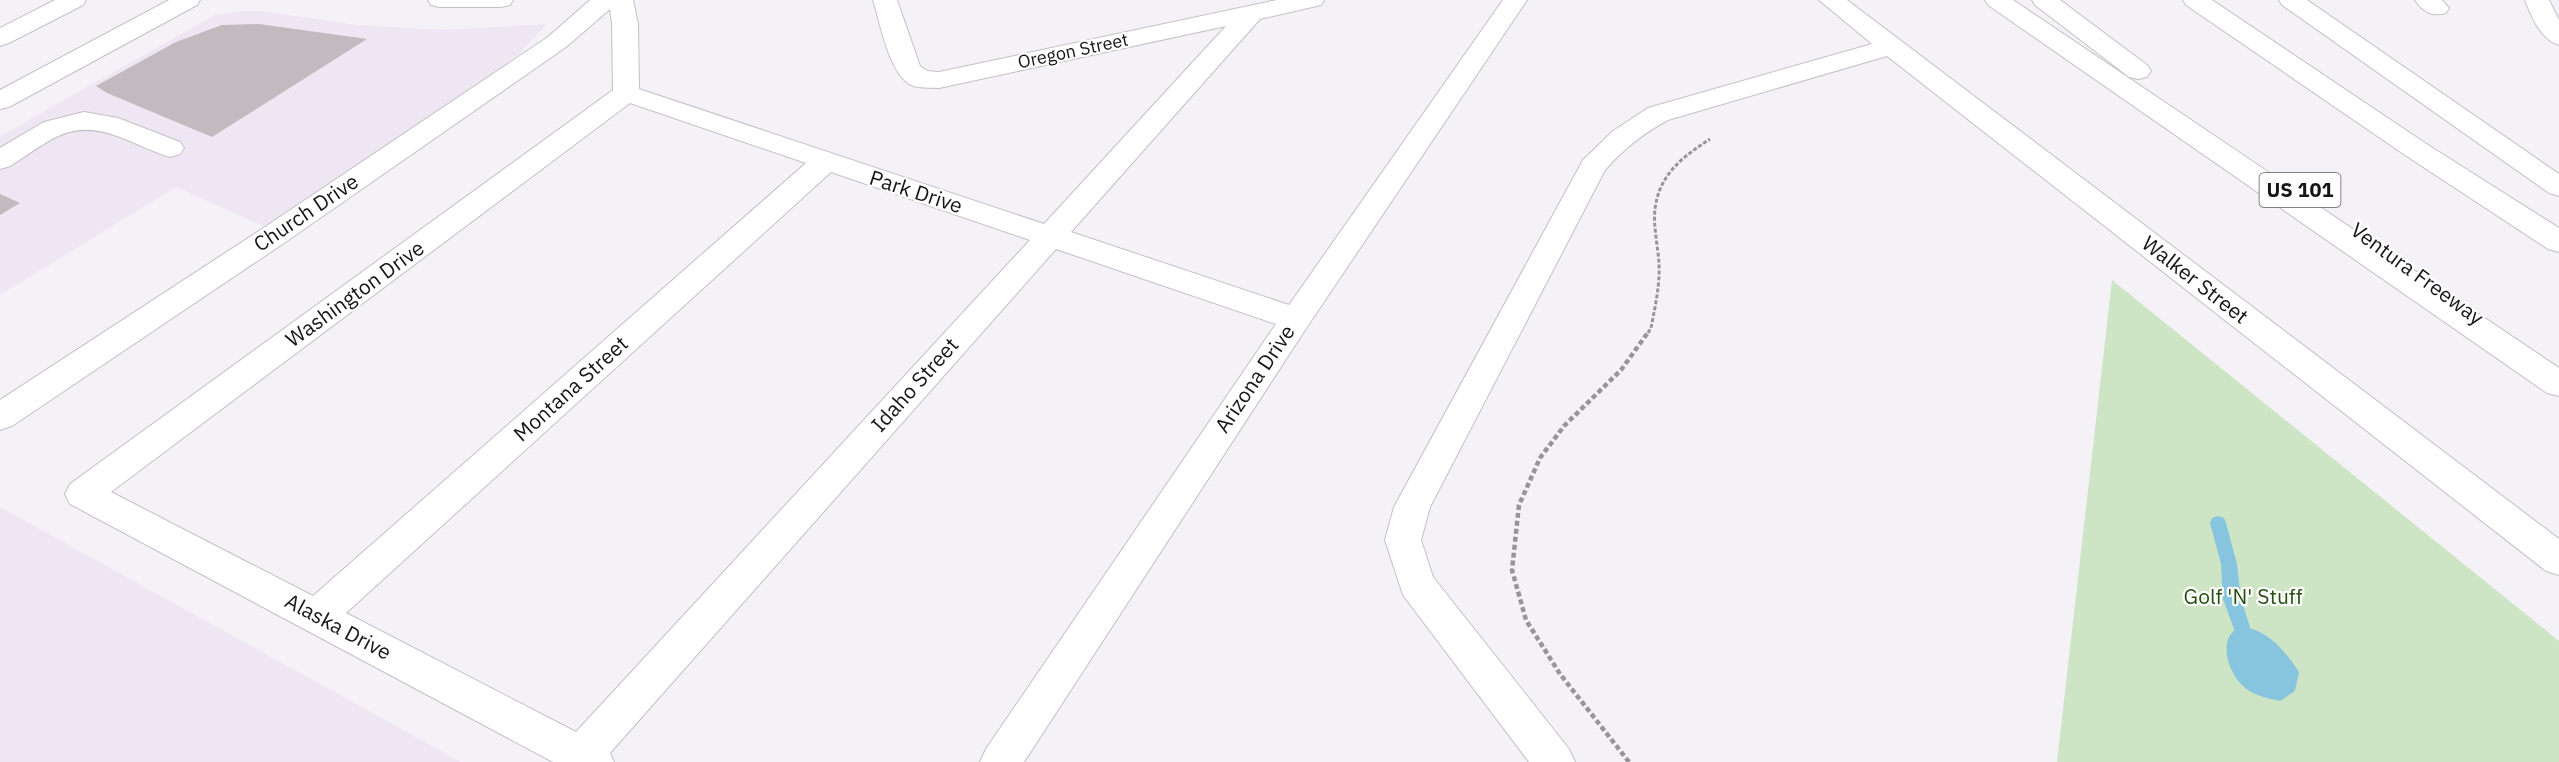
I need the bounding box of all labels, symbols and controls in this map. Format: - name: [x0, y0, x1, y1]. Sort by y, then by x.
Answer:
- street label: Oregon Street: [1015, 28, 1130, 73]
- street label: Park Drive: [866, 163, 966, 219]
- street label: Church Drive: [248, 167, 363, 258]
- road number: US 101: [2260, 173, 2340, 207]
- street label: Ventura Freeway: [2345, 215, 2490, 331]
- street label: Walker Street: [2137, 229, 2255, 330]
- street label: Washington Drive: [280, 233, 429, 353]
- street label: Arizona Drive: [1208, 319, 1301, 438]
- street label: Montana Street: [507, 329, 634, 447]
- street label: Idaho Street: [864, 331, 964, 438]
- park label: Golf 'N' Stuff: [2184, 582, 2303, 610]
- street label: Alaska Drive: [280, 586, 396, 666]

